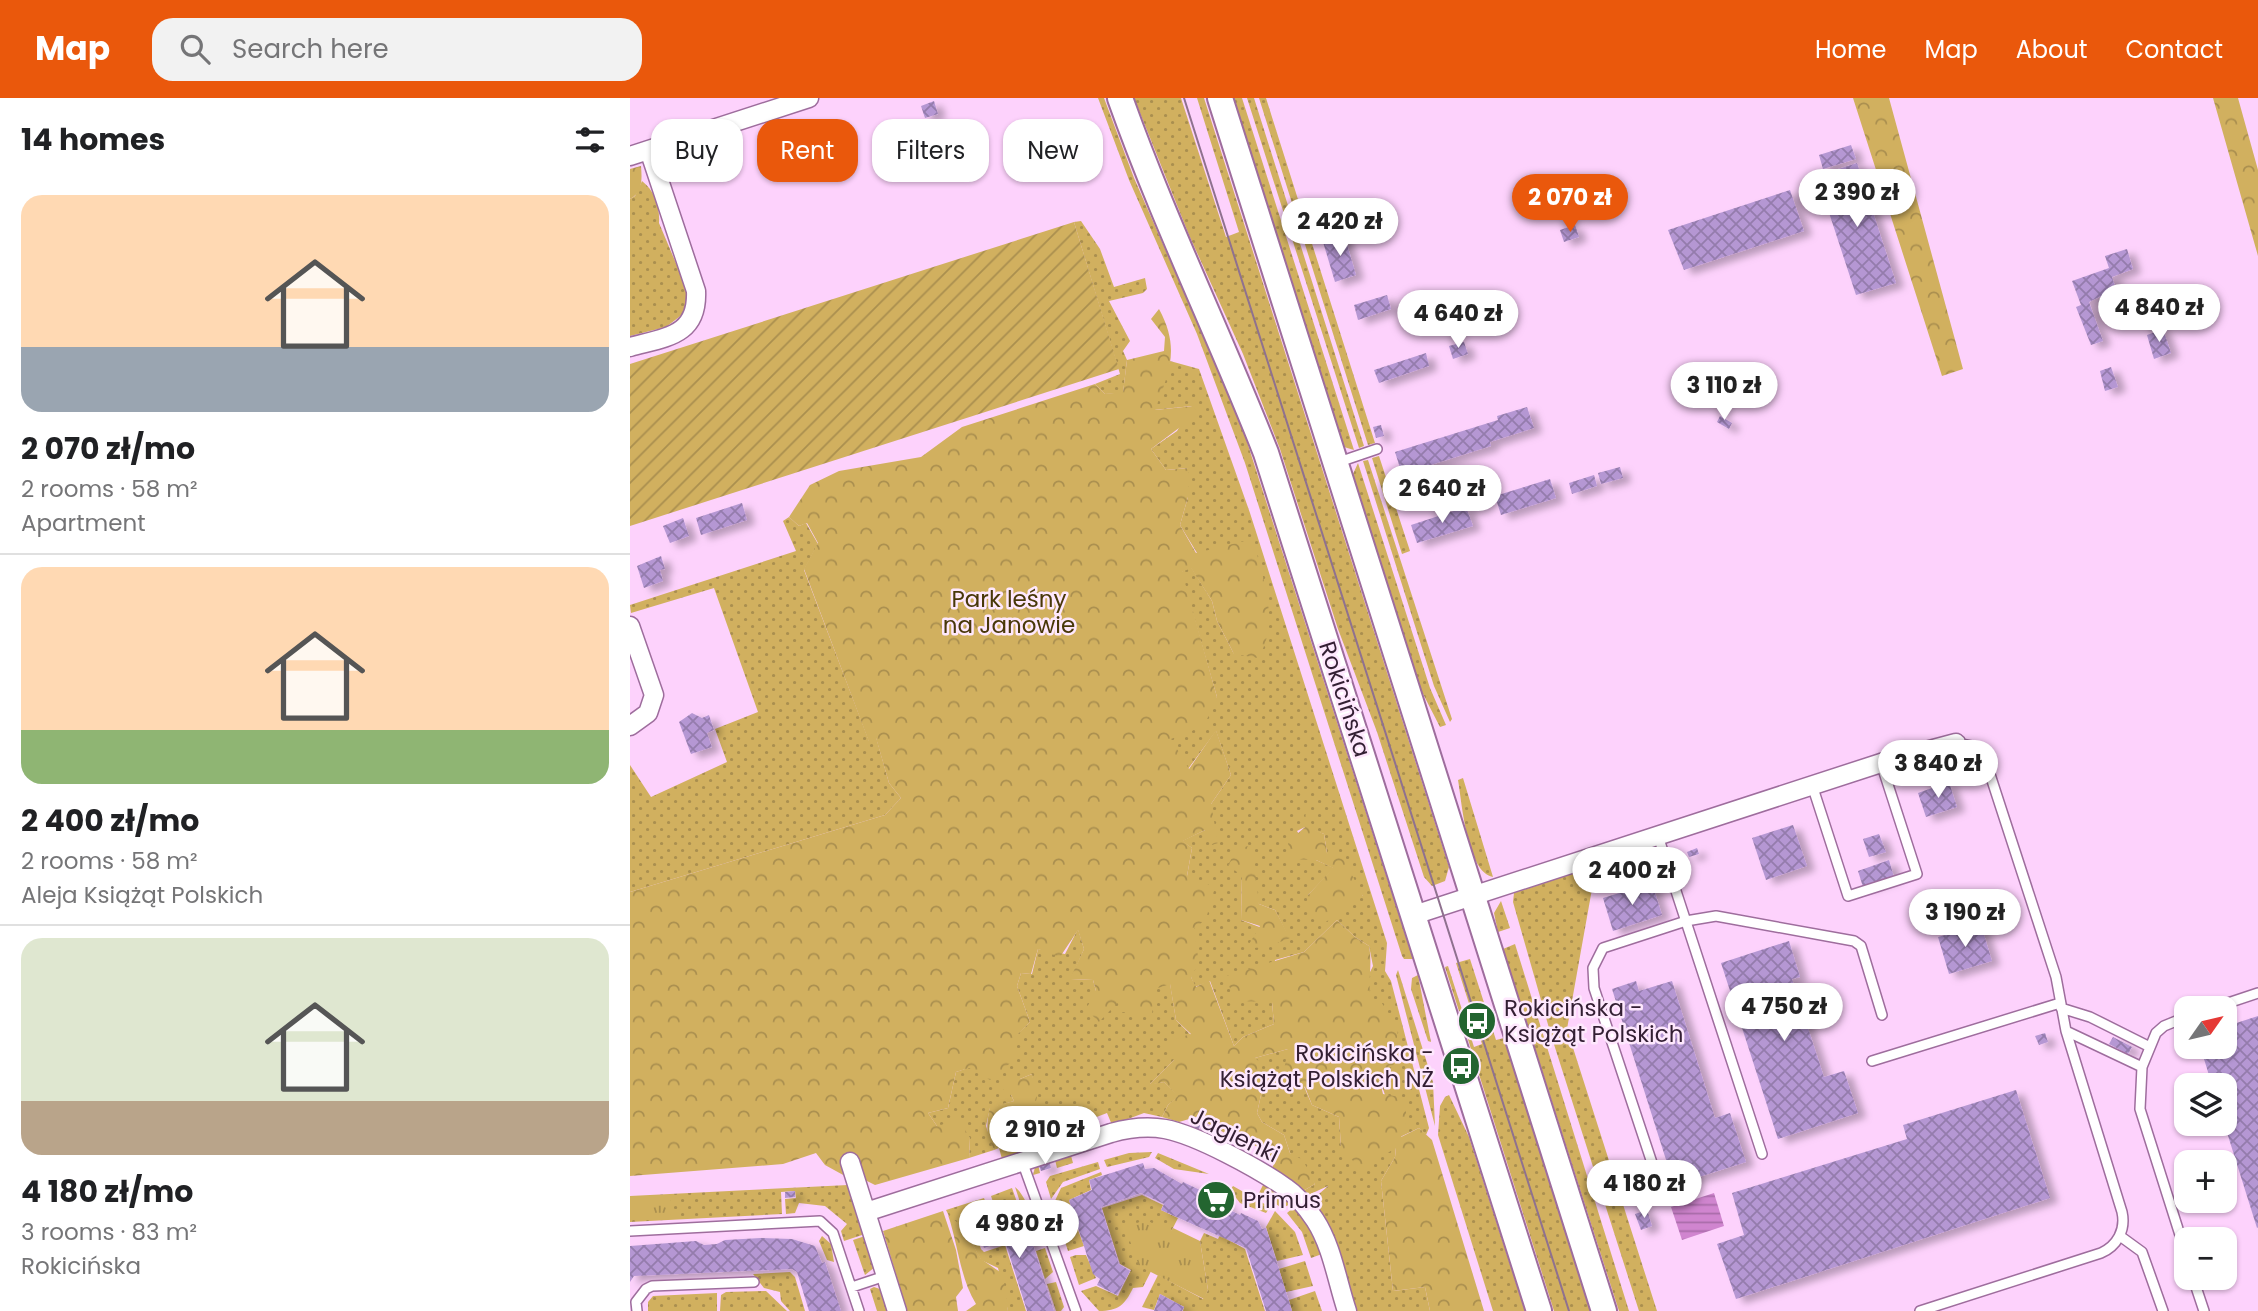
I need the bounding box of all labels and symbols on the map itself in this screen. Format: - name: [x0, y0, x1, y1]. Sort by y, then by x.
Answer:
- pin: 2 390 zł: [1785, 170, 1929, 229]
- pin: 2 070 zł: [1498, 174, 1642, 234]
- pin: 2 420 zł: [1268, 198, 1412, 258]
- pin: 4 840 zł: [2087, 285, 2231, 344]
- pin: 4 640 zł: [1386, 290, 1530, 350]
- pin: 3 110 zł: [1652, 362, 1796, 422]
- pin: 2 640 zł: [1370, 466, 1514, 525]
- park label: Park leśny na Janowie: [943, 583, 1075, 641]
- street label: Rokicińska: [1311, 637, 1379, 761]
- pin: 3 840 zł: [1866, 740, 2010, 800]
- pin: 2 400 zł: [1560, 848, 1704, 907]
- pin: 3 190 zł: [1893, 890, 2037, 949]
- pin: 4 750 zł: [1712, 984, 1856, 1043]
- place label: Rokicińska - Książąt Polskich: [1504, 992, 1683, 1050]
- north arrow: [2174, 996, 2236, 1059]
- bus stop icon: Rokicińska - Książąt Polskich: [1456, 1000, 1498, 1042]
- place label: Rokicińska - Książąt Polskich NŻ: [1220, 1037, 1434, 1095]
- bus stop icon: Rokicińska - Książąt Polskich NŻ: [1440, 1045, 1482, 1087]
- street label: Jagienki: [1185, 1100, 1285, 1170]
- pin: 2 910 zł: [973, 1107, 1117, 1166]
- pin: 4 180 zł: [1572, 1160, 1716, 1220]
- supermarket icon: Primus: [1195, 1179, 1237, 1221]
- place label: Primus: [1243, 1184, 1321, 1216]
- pin: 4 980 zł: [947, 1200, 1091, 1260]

